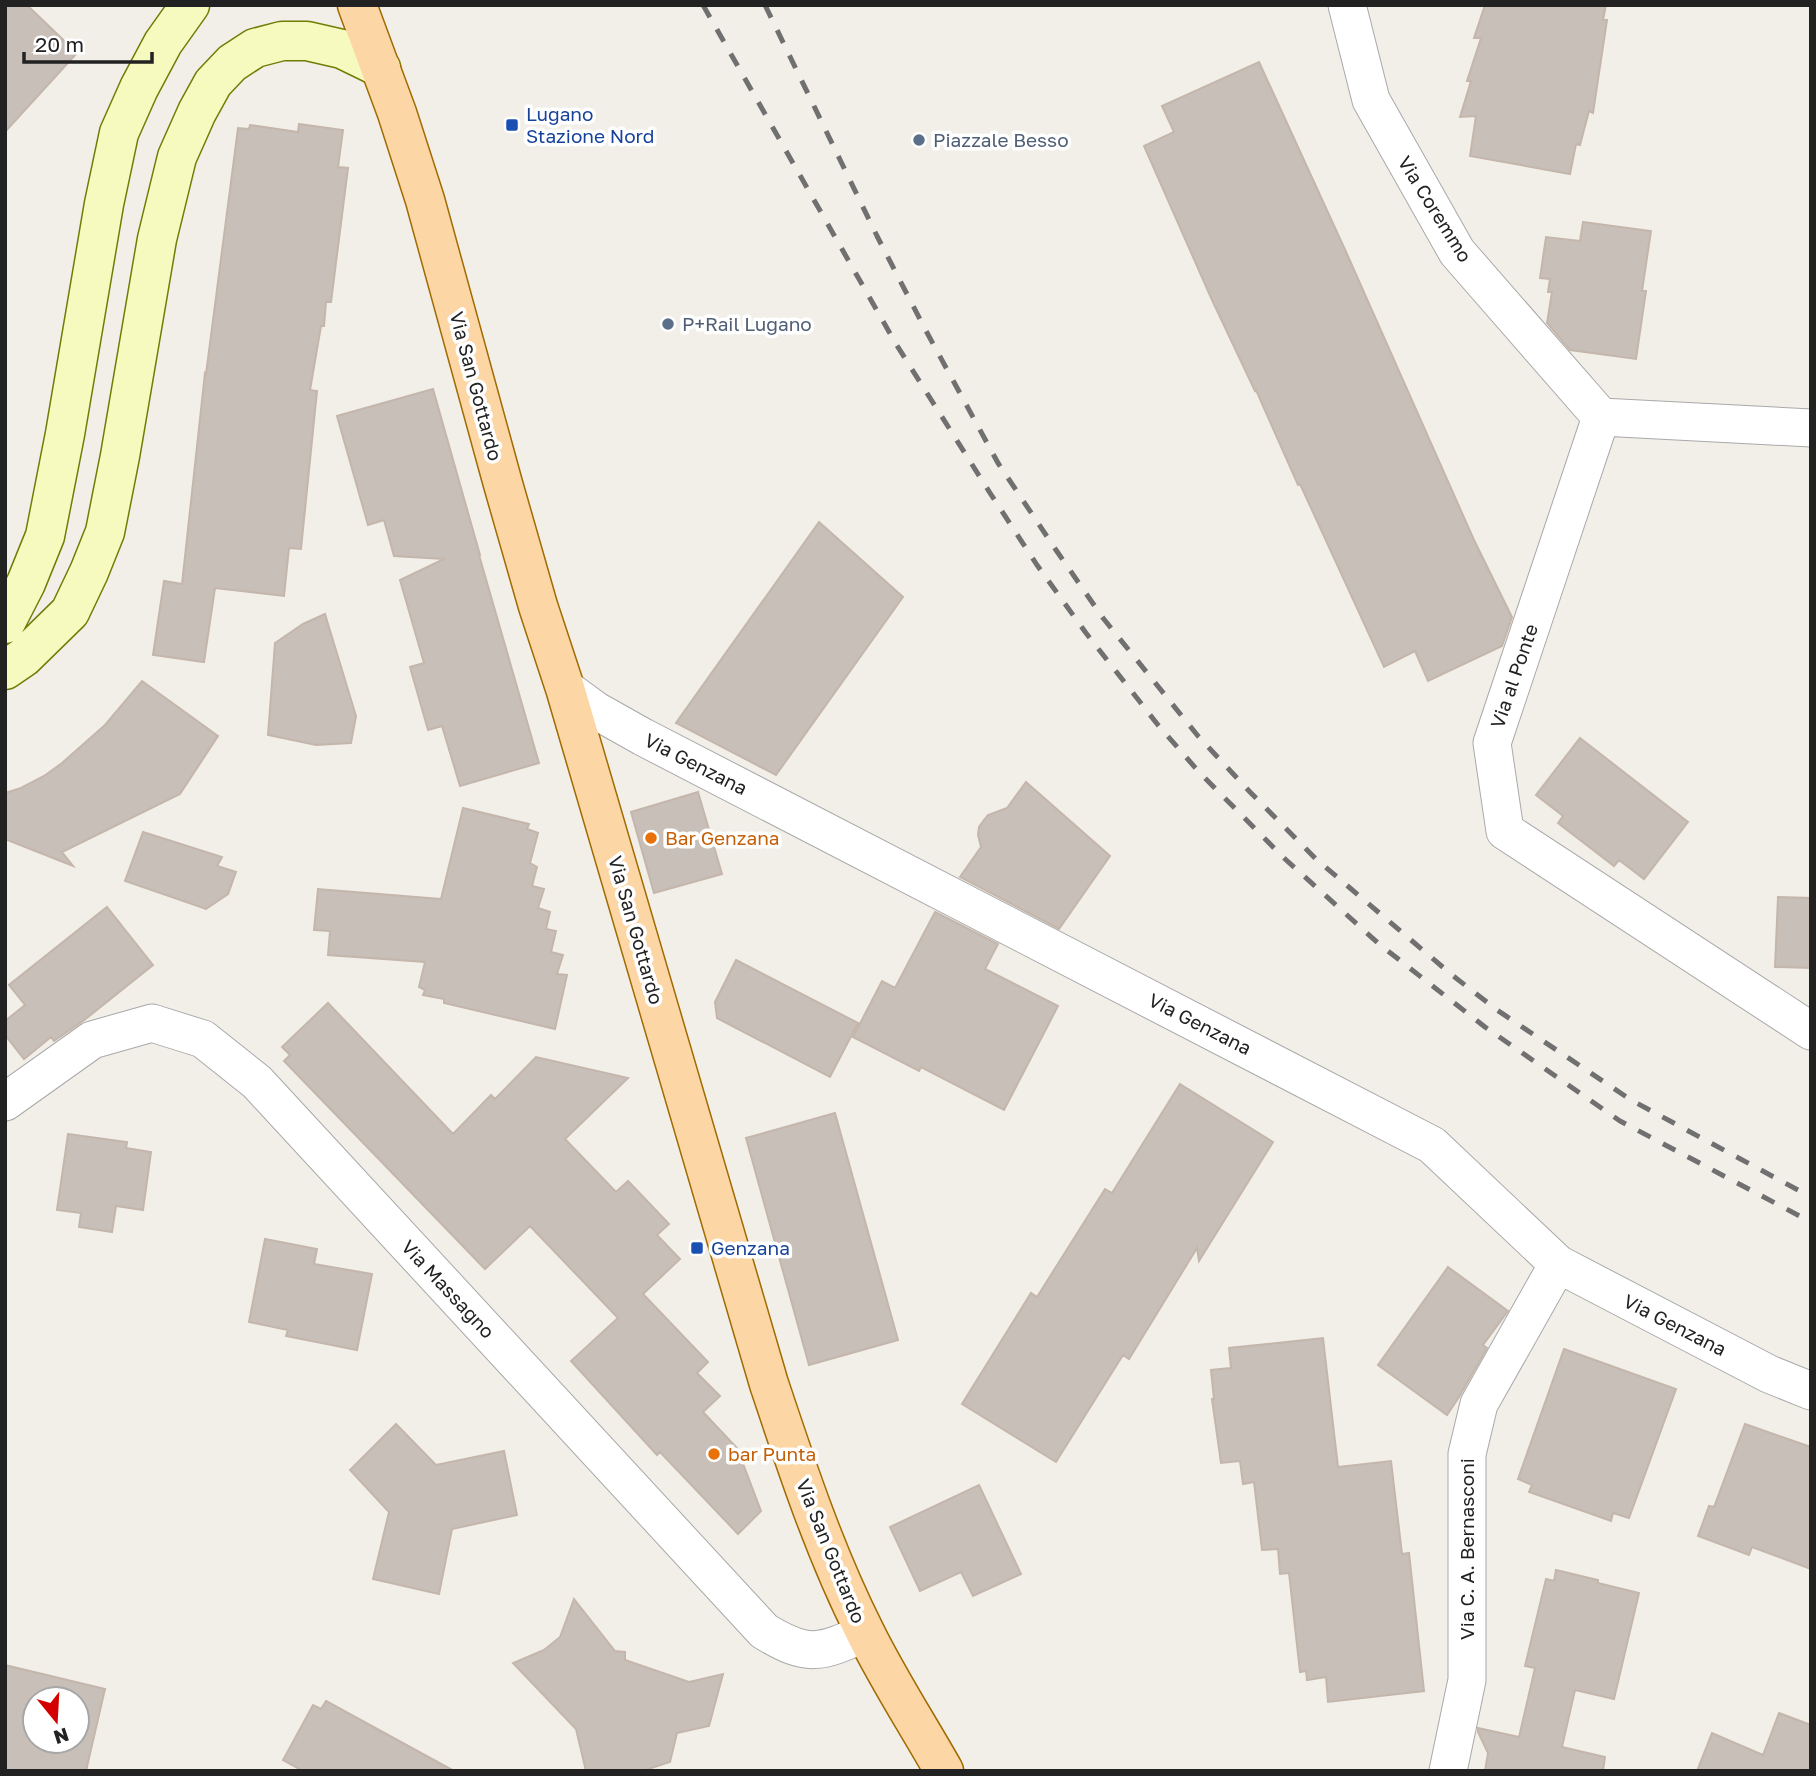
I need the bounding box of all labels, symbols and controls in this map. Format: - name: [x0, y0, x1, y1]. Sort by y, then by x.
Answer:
- scale bar: [24, 21, 152, 65]
- text: 20 m: [35, 31, 84, 57]
- place label: Lugano Stazione Nord: [526, 102, 655, 147]
- marker: Lugano Stazione Nord: [504, 117, 520, 133]
- place label: Piazzale Besso: [933, 128, 1069, 151]
- marker: Piazzale Besso: [911, 132, 927, 148]
- street label: Via Coremmo: [1394, 151, 1477, 266]
- street label: Via San Gottardo: [446, 309, 507, 463]
- place label: P+Rail Lugano: [682, 312, 812, 335]
- marker: P+Rail Lugano: [660, 316, 676, 332]
- street label: Via al Ponte: [1485, 621, 1542, 731]
- street label: Via Genzana: [641, 728, 751, 799]
- place label: Bar Genzana: [665, 826, 780, 849]
- marker: Bar Genzana: [643, 830, 659, 846]
- street label: Via San Gottardo: [604, 853, 669, 1007]
- street label: Via Genzana: [1145, 988, 1255, 1059]
- street label: Via Massagno: [397, 1235, 500, 1343]
- place label: Genzana: [711, 1236, 790, 1259]
- marker: Genzana: [689, 1240, 705, 1256]
- street label: Via Genzana: [1620, 1289, 1730, 1360]
- place label: bar Punta: [728, 1442, 816, 1465]
- marker: bar Punta: [706, 1446, 722, 1462]
- street label: Via C. A. Bernasconi: [1455, 1458, 1478, 1640]
- street label: Via San Gottardo: [792, 1475, 871, 1626]
- north arrow: [21, 1685, 91, 1755]
- text: N: [51, 1723, 72, 1750]

